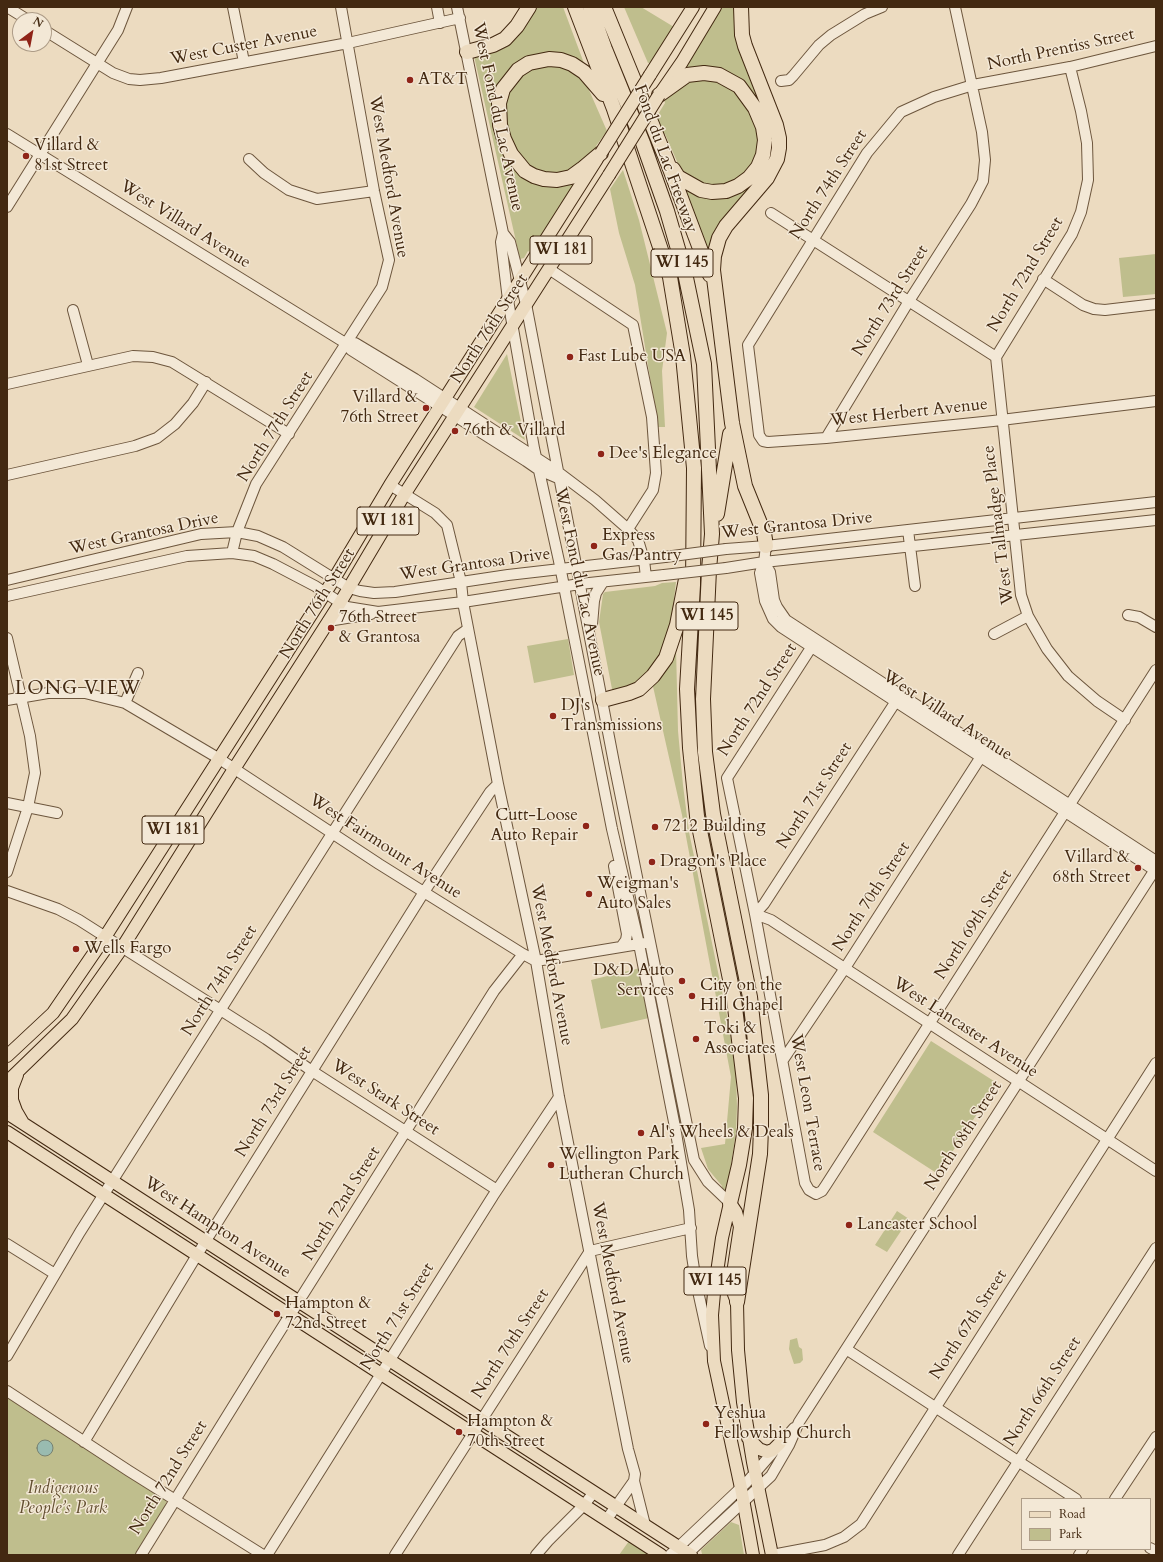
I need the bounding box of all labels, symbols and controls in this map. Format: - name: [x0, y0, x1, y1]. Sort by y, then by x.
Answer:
- north arrow: [12, 12, 52, 52]
- text: N: [30, 13, 46, 31]
- street label: West Fond du Lac Avenue: [467, 21, 527, 213]
- street label: West Custer Avenue: [169, 22, 319, 70]
- street label: North Prentiss Street: [986, 24, 1136, 76]
- place label: AT&T: [418, 70, 468, 90]
- marker: AT&T: [405, 75, 415, 85]
- street label: Fond du Lac Freeway: [629, 82, 701, 236]
- street label: West Medford Avenue: [364, 94, 412, 260]
- street label: North 74th Street: [786, 126, 872, 244]
- place label: Villard & 81st Street: [34, 136, 108, 176]
- marker: Villard & 81st Street: [21, 151, 31, 161]
- street label: West Villard Avenue: [116, 177, 254, 273]
- street label: North 72nd Street: [984, 214, 1068, 336]
- road number: WI 181: [530, 236, 592, 264]
- street label: North 73rd Street: [849, 242, 933, 360]
- road number: WI 145: [651, 249, 713, 277]
- street label: North 76th Street: [447, 270, 533, 388]
- place label: Fast Lube USA: [578, 347, 686, 367]
- marker: Fast Lube USA: [565, 352, 575, 362]
- street label: North 77th Street: [234, 368, 318, 486]
- place label: Villard & 76th Street: [340, 388, 418, 428]
- street label: West Herbert Avenue: [829, 395, 989, 431]
- marker: Villard & 76th Street: [421, 403, 431, 413]
- place label: 76th & Villard: [463, 421, 565, 441]
- marker: 76th & Villard: [450, 426, 460, 436]
- place label: Dee's Elegance: [609, 444, 717, 464]
- street label: West Tallmadge Place: [979, 444, 1019, 606]
- marker: Dee's Elegance: [596, 449, 606, 459]
- street label: West Fond du Lac Avenue: [549, 486, 609, 678]
- road number: WI 181: [357, 507, 419, 535]
- street label: West Grantosa Drive: [68, 508, 220, 560]
- street label: West Grantosa Drive: [720, 508, 874, 544]
- place label: Express Gas/Pantry: [602, 526, 682, 566]
- marker: Express Gas/Pantry: [589, 541, 599, 551]
- street label: West Grantosa Drive: [398, 544, 552, 586]
- street label: North 76th Street: [276, 545, 360, 663]
- road number: WI 145: [676, 602, 738, 630]
- place label: 76th Street & Grantosa: [339, 608, 420, 648]
- marker: 76th Street & Grantosa: [326, 623, 336, 633]
- street label: North 72nd Street: [714, 640, 802, 760]
- street label: West Villard Avenue: [878, 667, 1016, 765]
- district label: LONG VIEW: [15, 679, 141, 701]
- place label: DJ's Transmissions: [561, 696, 662, 736]
- marker: DJ's Transmissions: [548, 711, 558, 721]
- street label: North 71st Street: [773, 739, 857, 853]
- street label: West Fairmount Avenue: [305, 790, 465, 904]
- place label: Cutt-Loose Auto Repair: [491, 806, 578, 846]
- road number: WI 181: [142, 816, 204, 844]
- place label: 7212 Building: [663, 817, 765, 837]
- marker: Cutt-Loose Auto Repair: [581, 821, 591, 831]
- marker: 7212 Building: [650, 822, 660, 832]
- street label: North 70th Street: [829, 838, 915, 956]
- place label: Villard & 68th Street: [1052, 848, 1130, 888]
- place label: Dragon's Place: [660, 852, 767, 872]
- marker: Dragon's Place: [647, 857, 657, 867]
- marker: Villard & 68th Street: [1133, 863, 1143, 873]
- street label: North 69th Street: [931, 866, 1017, 984]
- place label: Weigman's Auto Sales: [597, 874, 679, 914]
- street label: West Medford Avenue: [525, 882, 577, 1048]
- marker: Weigman's Auto Sales: [584, 889, 594, 899]
- street label: North 74th Street: [178, 922, 262, 1040]
- place label: Wells Fargo: [84, 939, 171, 959]
- marker: Wells Fargo: [71, 944, 81, 954]
- place label: D&D Auto Services: [593, 961, 674, 1001]
- street label: West Lancaster Avenue: [889, 973, 1041, 1083]
- marker: D&D Auto Services: [677, 976, 687, 986]
- place label: City on the Hill Chapel: [700, 976, 783, 1016]
- marker: City on the Hill Chapel: [687, 991, 697, 1001]
- place label: Toki & Associates: [704, 1019, 775, 1059]
- street label: West Leon Terrace: [785, 1033, 829, 1173]
- marker: Toki & Associates: [691, 1034, 701, 1044]
- street label: North 73rd Street: [232, 1043, 316, 1161]
- street label: West Stark Street: [327, 1056, 443, 1140]
- street label: North 68th Street: [921, 1077, 1007, 1195]
- place label: Al's Wheels & Deals: [649, 1123, 794, 1143]
- marker: Al's Wheels & Deals: [636, 1128, 646, 1138]
- street label: North 72nd Street: [299, 1143, 385, 1265]
- place label: Wellington Park Lutheran Church: [559, 1145, 684, 1185]
- marker: Wellington Park Lutheran Church: [546, 1160, 556, 1170]
- street label: West Hampton Avenue: [140, 1173, 294, 1283]
- street label: West Medford Avenue: [586, 1200, 638, 1366]
- place label: Lancaster School: [857, 1215, 977, 1235]
- marker: Lancaster School: [844, 1220, 854, 1230]
- street label: North 71st Street: [357, 1259, 439, 1375]
- street label: North 67th Street: [926, 1266, 1012, 1384]
- road number: WI 145: [684, 1267, 746, 1295]
- street label: North 70th Street: [468, 1285, 554, 1403]
- place label: Hampton & 72nd Street: [285, 1294, 371, 1334]
- marker: Hampton & 72nd Street: [272, 1309, 282, 1319]
- street label: North 66th Street: [1000, 1333, 1086, 1451]
- place label: Yeshua Fellowship Church: [714, 1404, 851, 1444]
- place label: Hampton & 70th Street: [467, 1412, 553, 1452]
- street label: North 72nd Street: [126, 1417, 212, 1539]
- marker: Yeshua Fellowship Church: [701, 1419, 711, 1429]
- marker: Hampton & 70th Street: [454, 1427, 464, 1437]
- park label: Indigenous People’s Park: [19, 1479, 107, 1519]
- legend: [1021, 1498, 1151, 1550]
- text: Road: [1059, 1506, 1085, 1522]
- text: Park: [1059, 1526, 1082, 1542]

